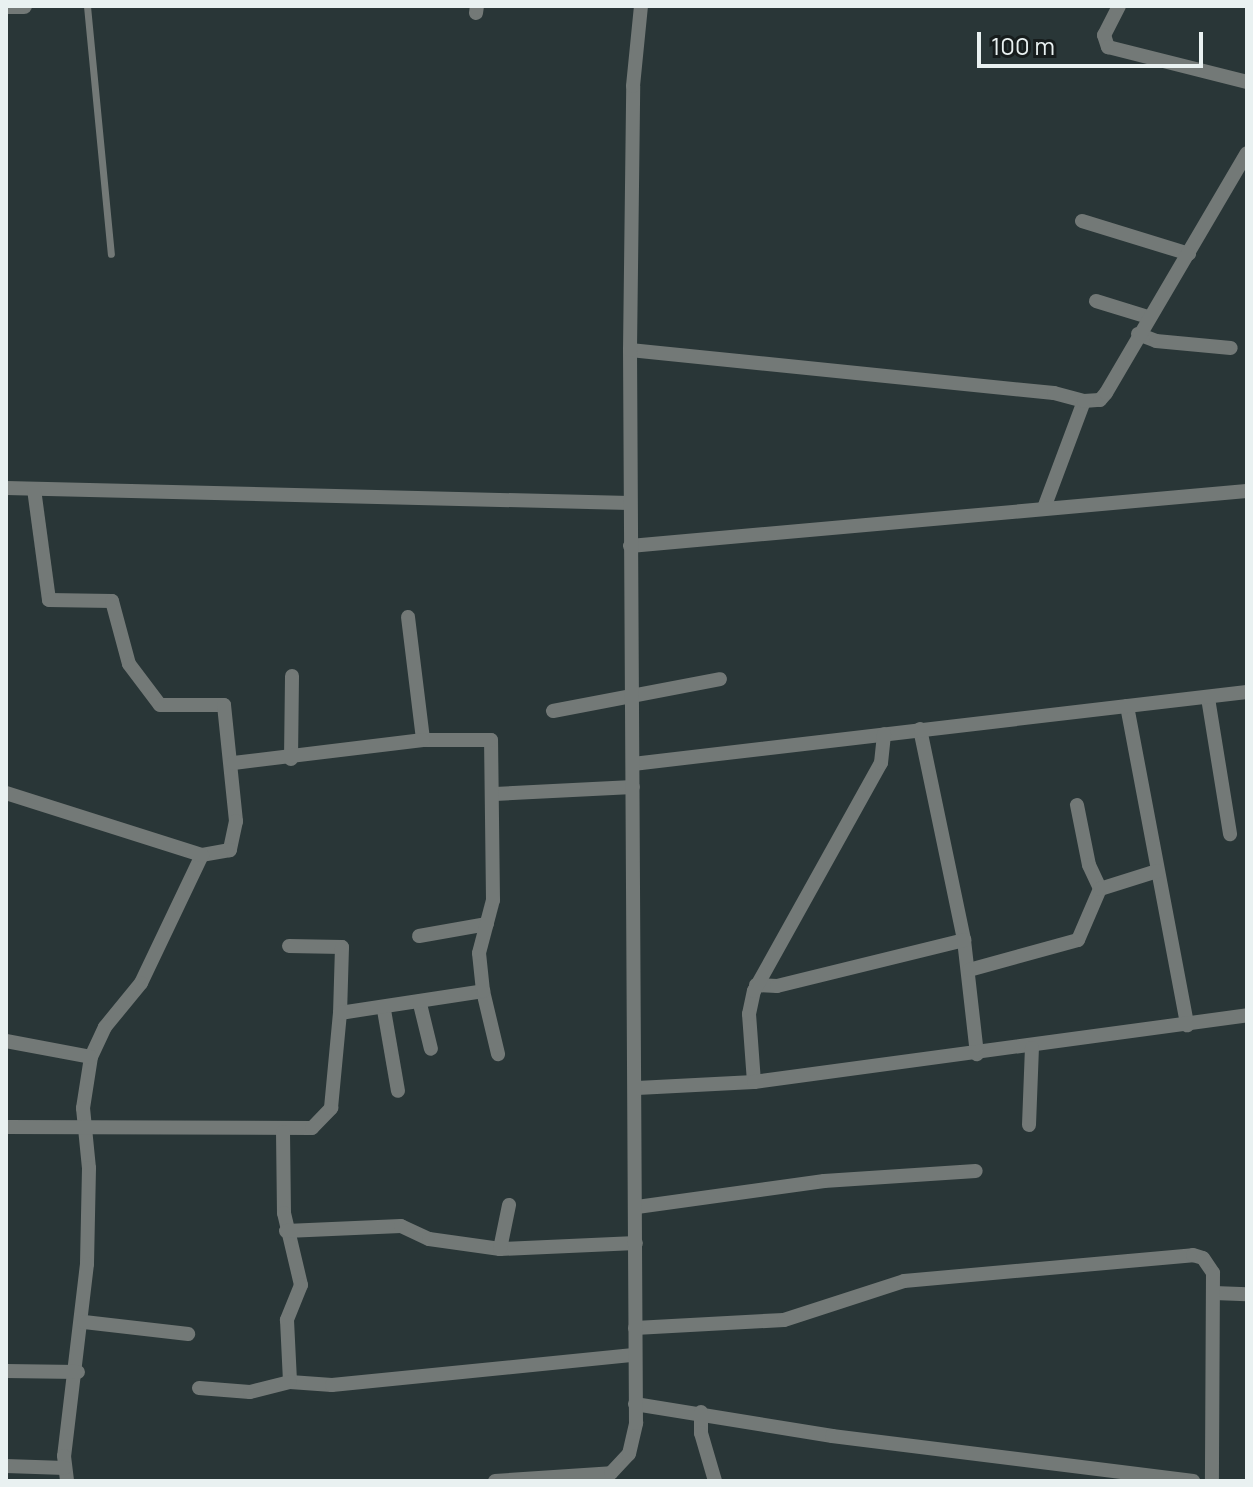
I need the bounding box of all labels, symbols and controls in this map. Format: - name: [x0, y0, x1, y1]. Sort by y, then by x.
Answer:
- scale bar: [981, 16, 1207, 66]
- text: 100 m: [991, 29, 1055, 62]

